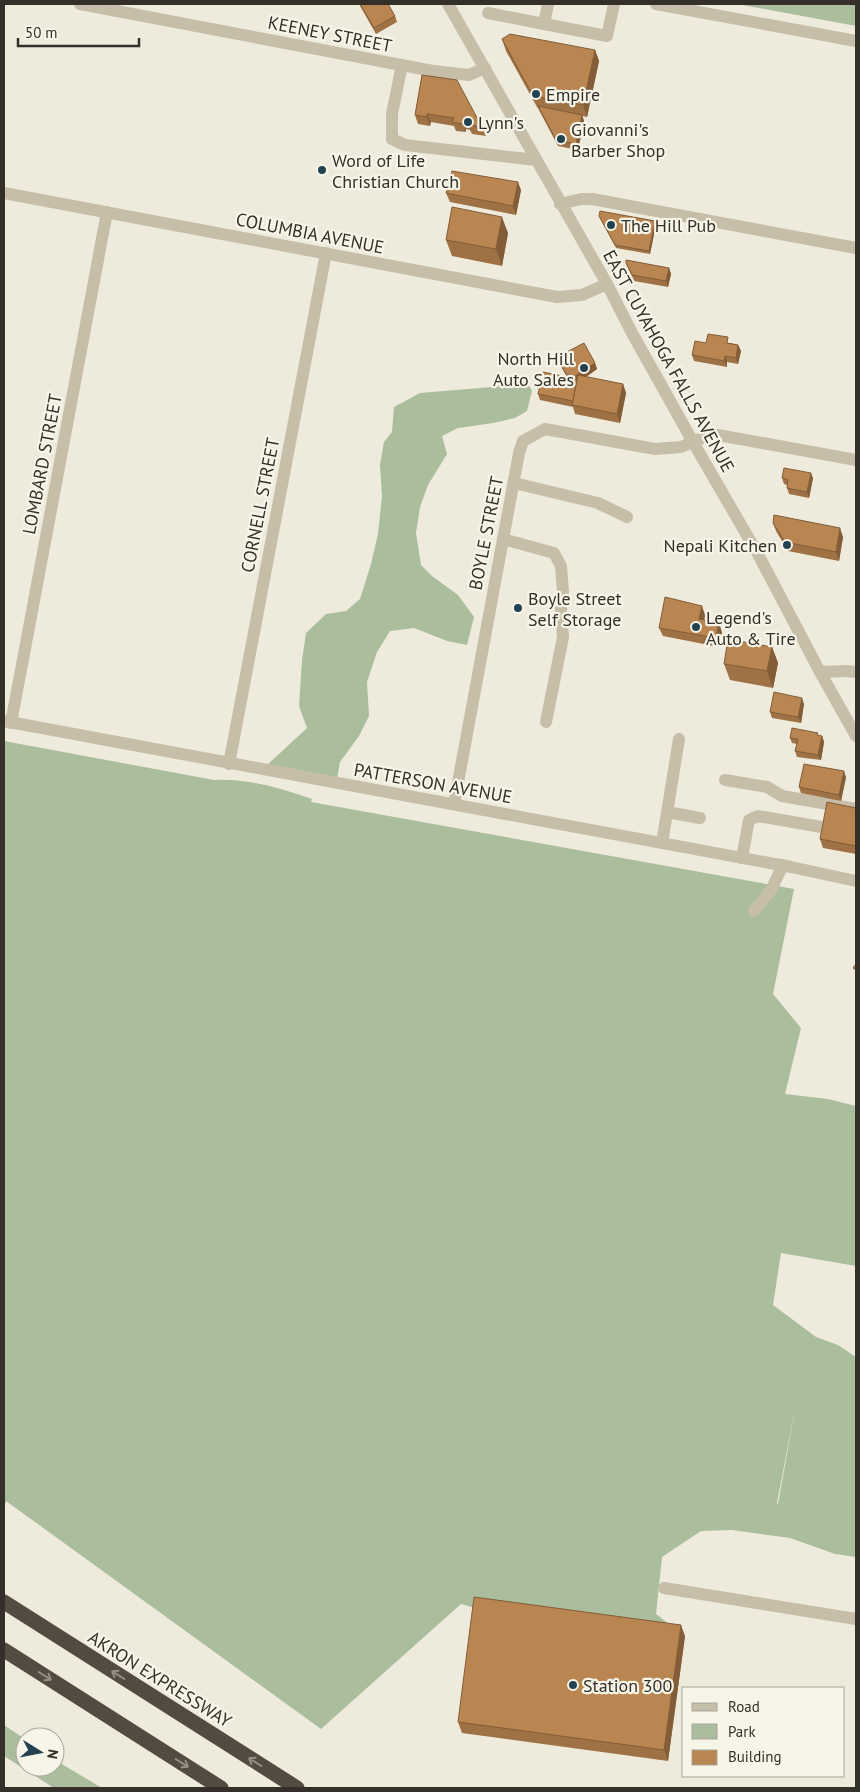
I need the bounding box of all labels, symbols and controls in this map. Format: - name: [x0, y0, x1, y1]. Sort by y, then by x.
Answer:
- street label: KEENEY STREET: [266, 11, 394, 57]
- scale bar: [18, 15, 139, 47]
- text: 50 m: [25, 23, 58, 42]
- place label: Empire: [546, 83, 600, 106]
- marker: Empire: [530, 88, 542, 100]
- place label: Lynn's: [478, 111, 524, 134]
- marker: Lynn's: [462, 116, 474, 128]
- place label: Giovanni's Barber Shop: [571, 118, 665, 162]
- marker: Giovanni's Barber Shop: [555, 133, 567, 145]
- place label: Word of Life Christian Church: [332, 149, 459, 193]
- marker: Word of Life Christian Church: [316, 164, 328, 176]
- street label: COLUMBIA AVENUE: [234, 207, 386, 259]
- place label: The Hill Pub: [621, 214, 716, 237]
- marker: The Hill Pub: [605, 219, 617, 231]
- street label: EAST CUYAHOGA FALLS AVENUE: [598, 246, 740, 476]
- place label: North Hill Auto Sales: [493, 347, 575, 391]
- marker: North Hill Auto Sales: [578, 362, 590, 374]
- street label: LOMBARD STREET: [17, 392, 67, 536]
- street label: CORNELL STREET: [236, 436, 284, 574]
- street label: BOYLE STREET: [464, 474, 508, 592]
- place label: Nepali Kitchen: [664, 534, 777, 557]
- marker: Nepali Kitchen: [781, 539, 793, 551]
- place label: Boyle Street Self Storage: [528, 587, 622, 631]
- marker: Boyle Street Self Storage: [512, 602, 524, 614]
- place label: Legend's Auto & Tire: [706, 606, 796, 650]
- marker: Legend's Auto & Tire: [690, 621, 702, 633]
- street label: PATTERSON AVENUE: [352, 758, 514, 808]
- street label: AKRON EXPRESSWAY: [84, 1626, 236, 1732]
- one-way arrow: [112, 1670, 126, 1680]
- one-way arrow: [38, 1671, 52, 1682]
- place label: Station 300: [583, 1674, 672, 1697]
- marker: Station 300: [567, 1679, 579, 1691]
- legend: [682, 1687, 845, 1777]
- text: Road: [728, 1697, 760, 1716]
- text: Park: [728, 1722, 756, 1741]
- north arrow: [15, 1727, 65, 1777]
- text: Building: [728, 1747, 782, 1766]
- text: N: [43, 1748, 62, 1760]
- one-way arrow: [249, 1757, 263, 1767]
- one-way arrow: [175, 1759, 189, 1769]

